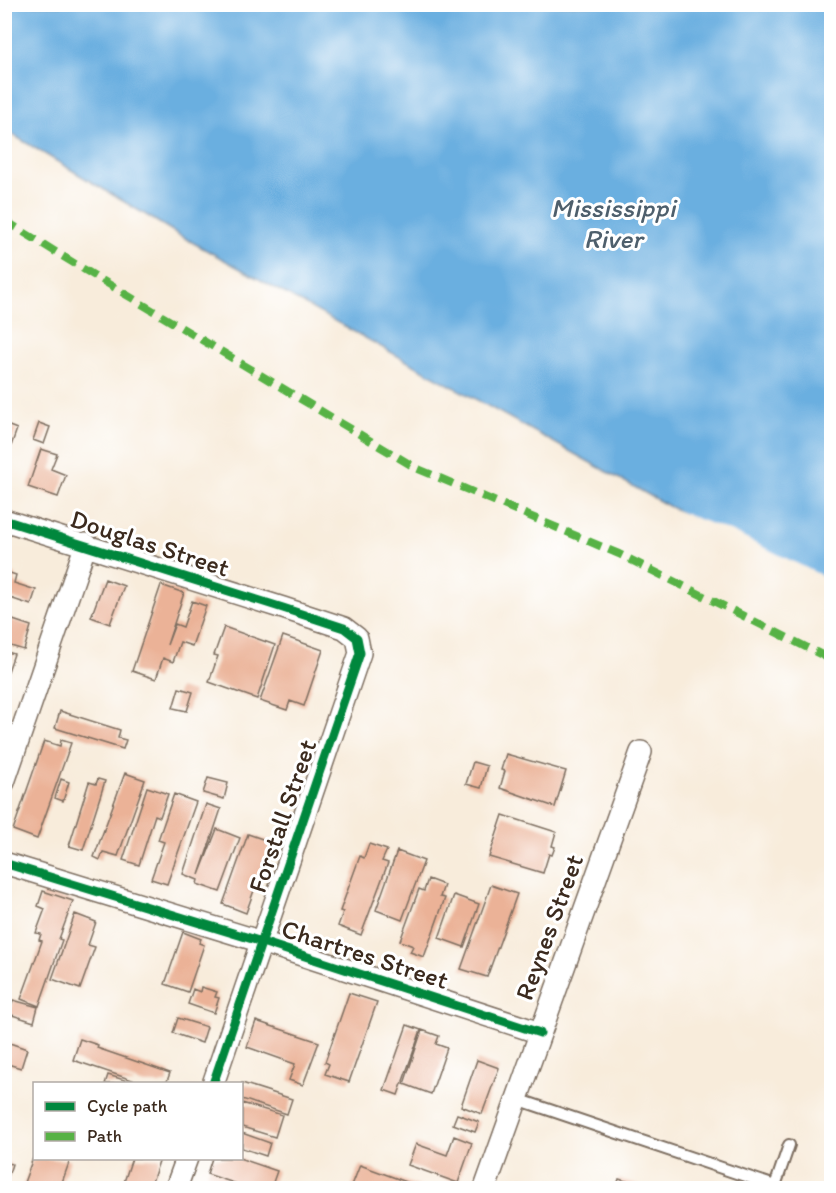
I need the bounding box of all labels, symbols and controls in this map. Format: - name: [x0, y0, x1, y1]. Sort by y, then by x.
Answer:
- water label: Mississippi River: [551, 191, 678, 255]
- street label: Douglas Street: [67, 502, 234, 584]
- street label: Forstall Street: [241, 735, 323, 897]
- street label: Reynes Street: [508, 850, 590, 1004]
- street label: Chartres Street: [278, 912, 453, 996]
- legend: [33, 1082, 243, 1160]
- text: Cycle path: [87, 1095, 168, 1117]
- text: Path: [87, 1125, 122, 1147]

